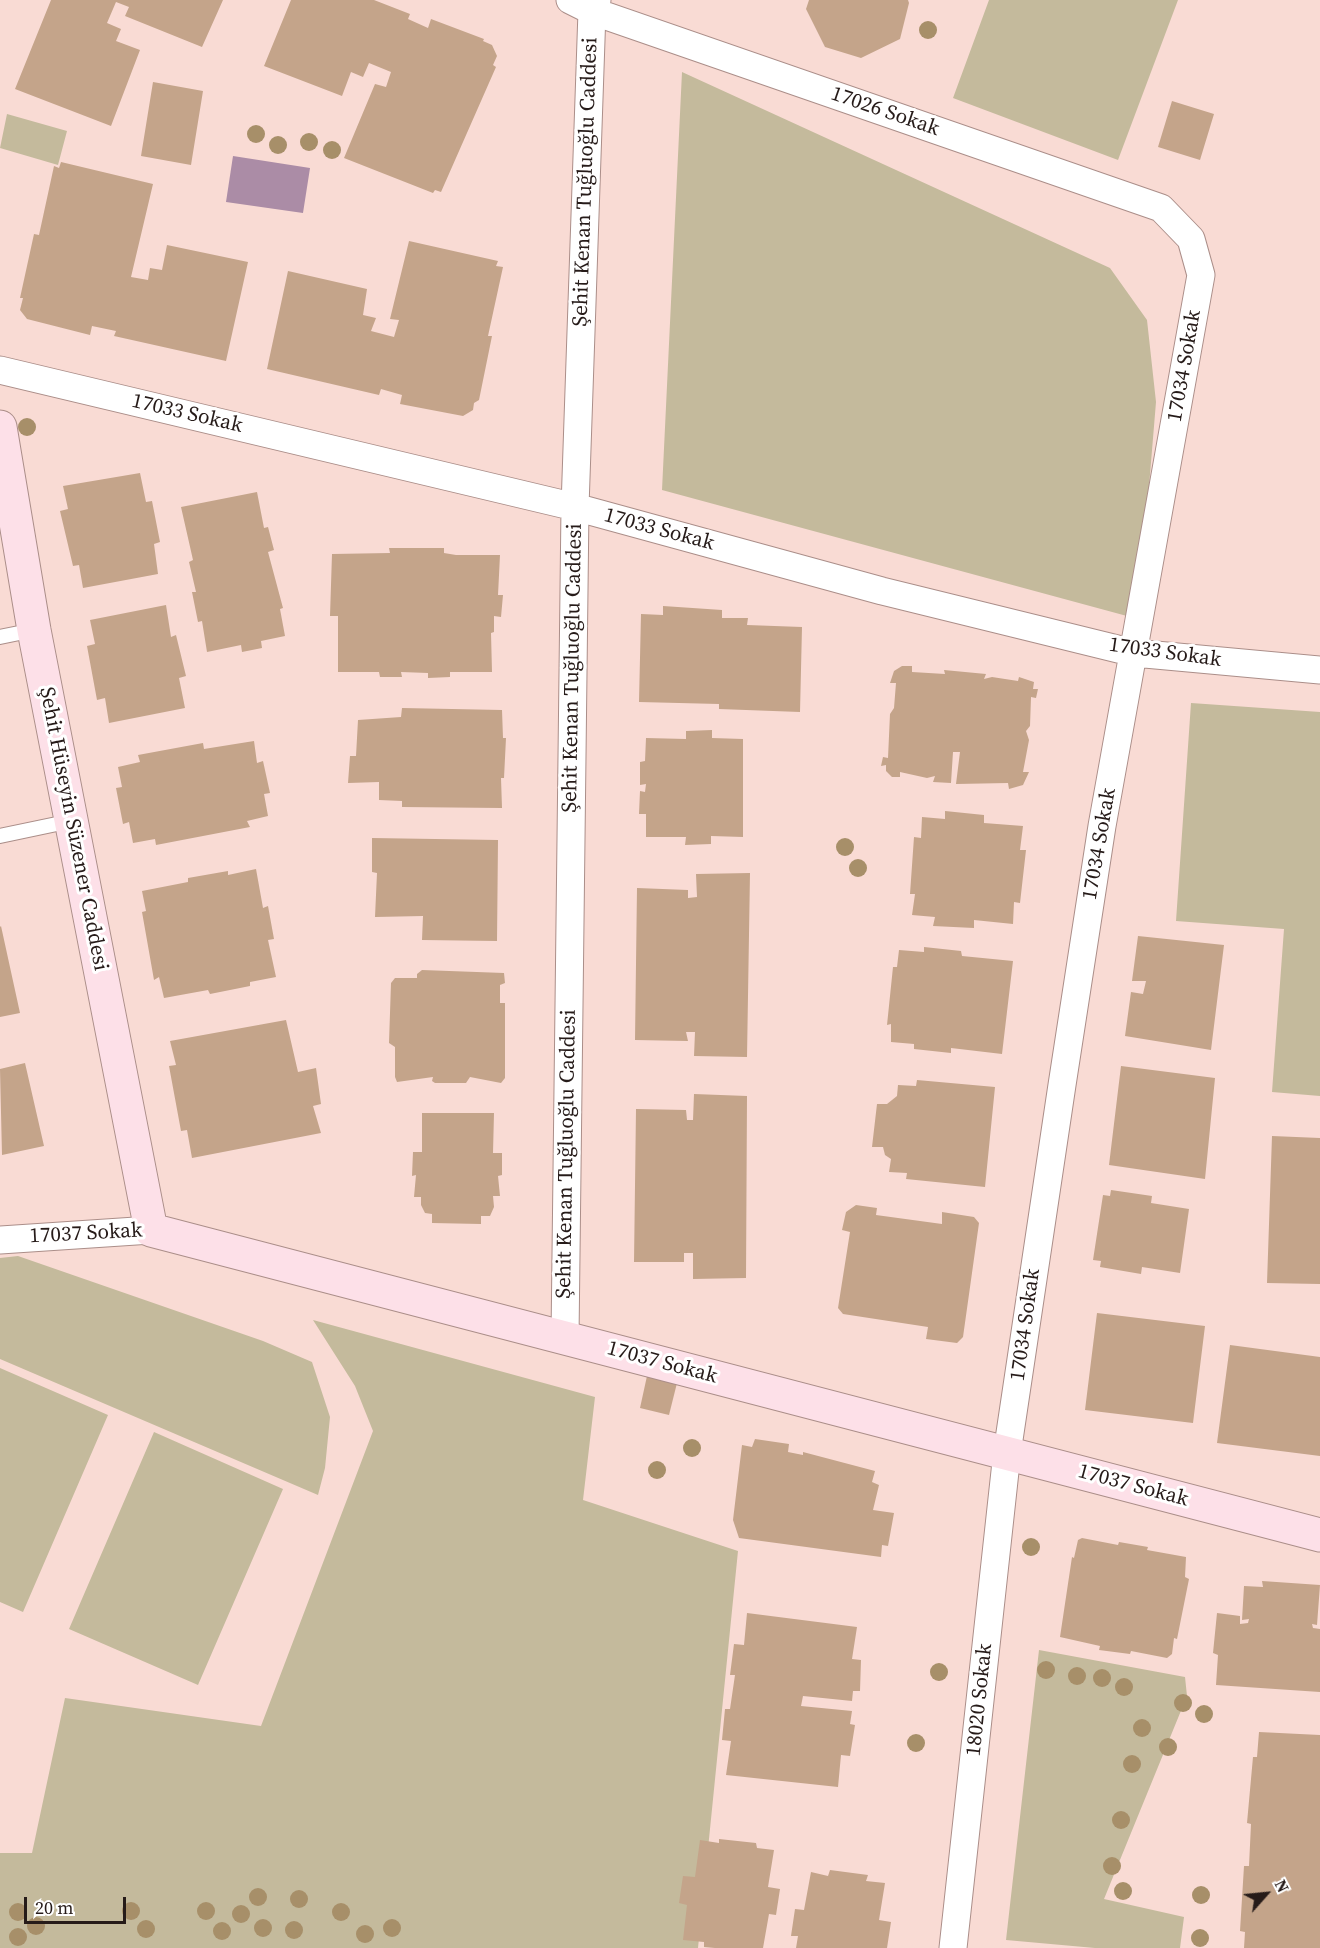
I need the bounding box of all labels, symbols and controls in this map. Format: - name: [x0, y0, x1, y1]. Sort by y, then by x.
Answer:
- street label: Şehit Kenan Tuğluoğlu Caddesi: [568, 37, 604, 327]
- street label: 17026 Sokak: [827, 82, 943, 142]
- street label: 17034 Sokak: [1163, 308, 1207, 424]
- street label: 17033 Sokak: [129, 389, 245, 439]
- street label: 17033 Sokak: [601, 503, 717, 557]
- street label: Şehit Kenan Tuğluoğlu Caddesi: [558, 523, 588, 813]
- street label: 17033 Sokak: [1107, 633, 1223, 673]
- street label: Şehit Hüseyin Süzener Caddesi: [33, 685, 113, 973]
- street label: 17034 Sokak: [1078, 786, 1122, 902]
- street label: Şehit Kenan Tuğluoğlu Caddesi: [552, 1009, 582, 1299]
- street label: 17037 Sokak: [29, 1218, 143, 1250]
- street label: 17034 Sokak: [1006, 1267, 1046, 1383]
- street label: 17037 Sokak: [604, 1336, 720, 1390]
- street label: 17037 Sokak: [1075, 1459, 1191, 1513]
- street label: 18020 Sokak: [962, 1642, 998, 1758]
- north arrow: [1236, 1864, 1296, 1924]
- text: N: [1270, 1876, 1294, 1896]
- scale bar: [27, 1885, 129, 1923]
- text: 20 m: [35, 1895, 73, 1920]

